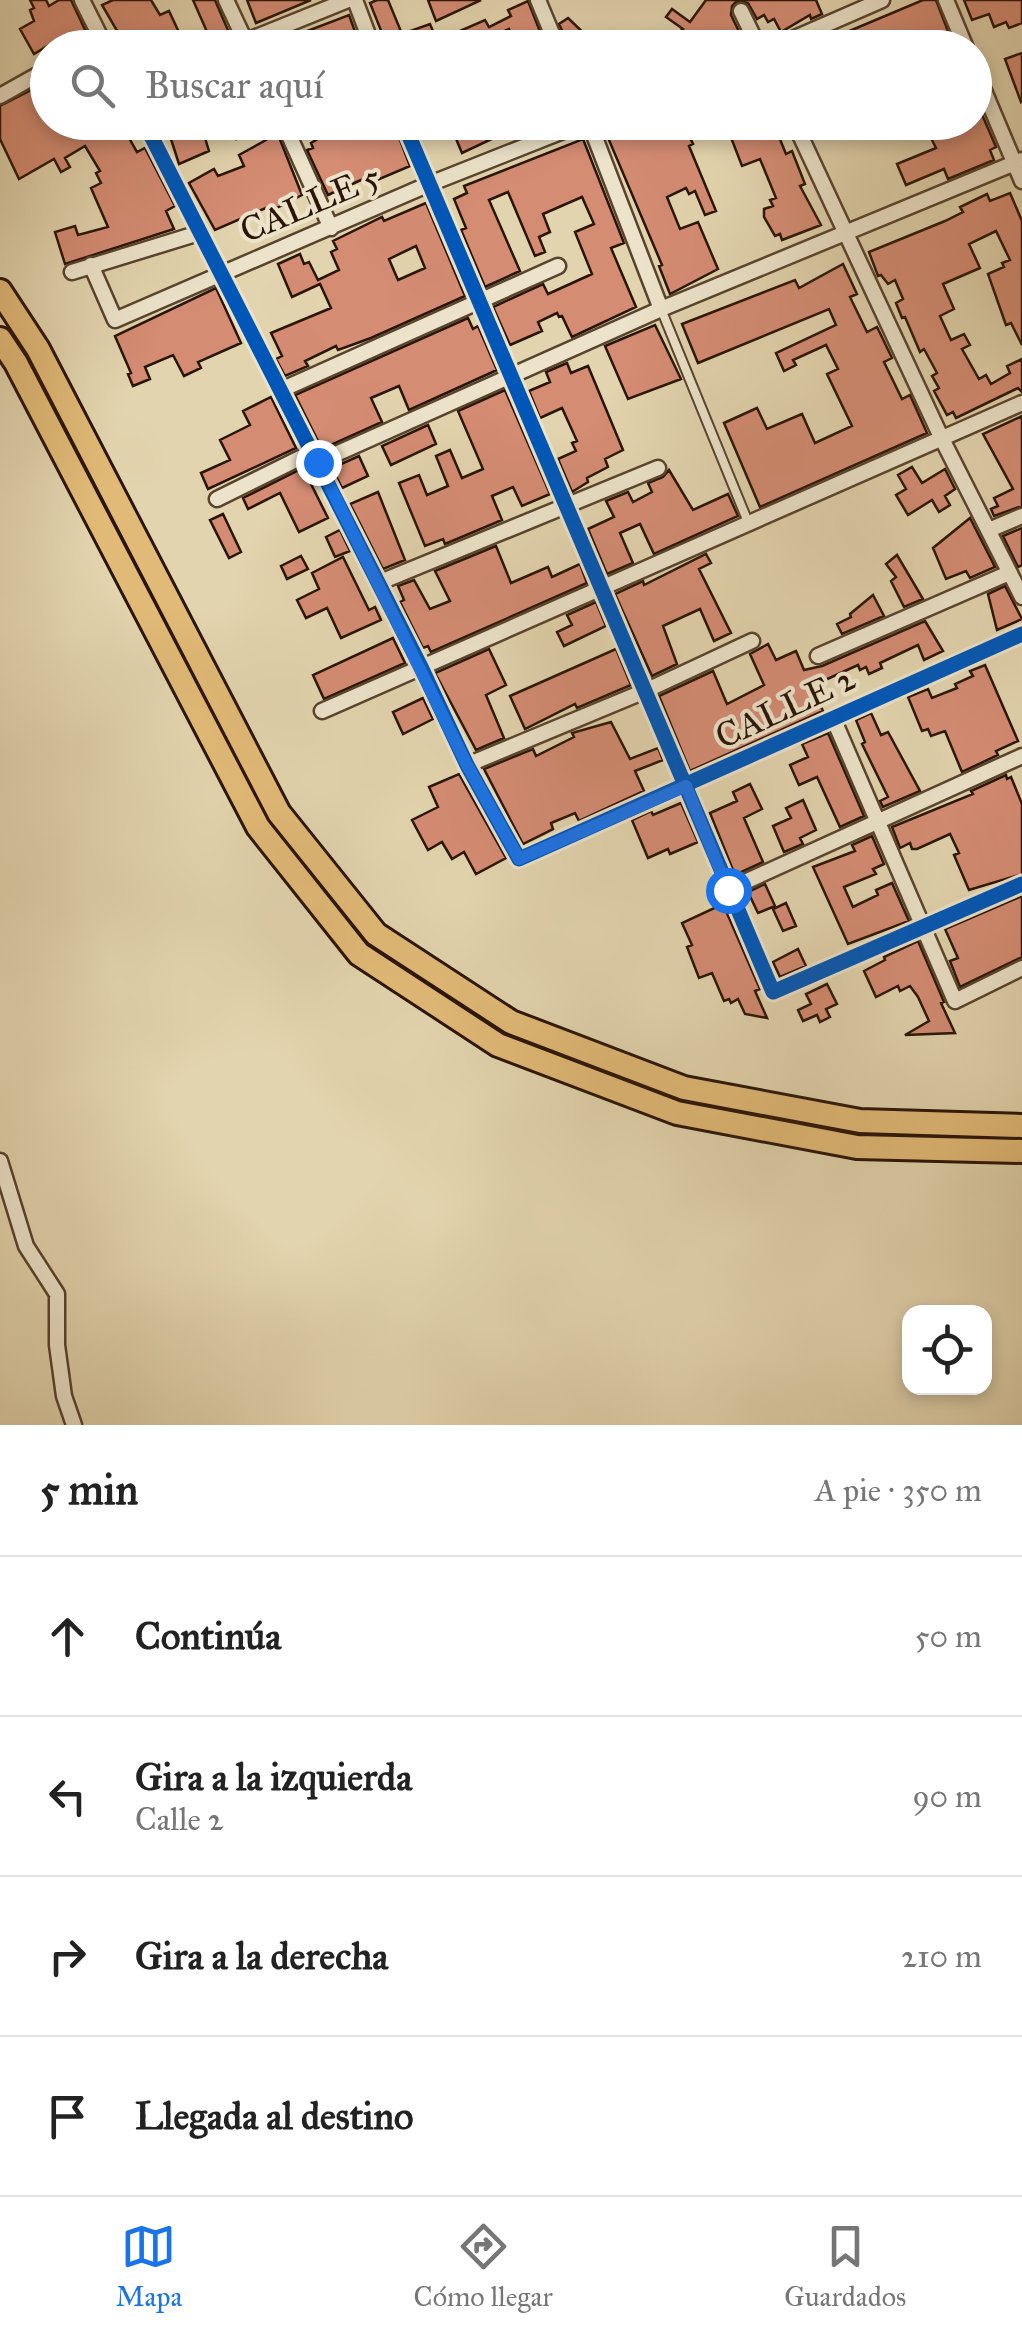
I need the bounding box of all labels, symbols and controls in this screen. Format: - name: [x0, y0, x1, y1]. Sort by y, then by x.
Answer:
- search box: [30, 30, 992, 140]
- icon: search: [65, 58, 120, 113]
- text: Buscar aquí: [145, 62, 324, 108]
- street label: CALLE 5: [234, 155, 387, 252]
- route end: [296, 440, 342, 486]
- street label: CALLE 2: [709, 656, 862, 758]
- route start: [706, 868, 752, 914]
- map controls: [902, 1305, 992, 1395]
- button: locate: [902, 1305, 992, 1395]
- text: 5 min: [40, 1464, 138, 1516]
- text: A pie · 350 m: [815, 1471, 982, 1510]
- icon: ahead: [40, 1609, 95, 1664]
- text: Continúa: [135, 1613, 281, 1659]
- text: 50 m: [915, 1617, 982, 1656]
- text: Gira a la izquierda: [135, 1754, 412, 1800]
- icon: left: [40, 1769, 95, 1824]
- text: 90 m: [912, 1777, 982, 1816]
- text: Calle 2: [135, 1800, 224, 1839]
- icon: right: [40, 1929, 95, 1984]
- text: Gira a la derecha: [135, 1933, 388, 1979]
- text: 210 m: [901, 1937, 982, 1976]
- icon: arrive: [40, 2089, 95, 2144]
- text: Llegada al destino: [135, 2093, 414, 2139]
- tab: Mapa: [116, 2219, 182, 2314]
- tab: Cómo llegar: [414, 2219, 553, 2314]
- tab: Guardados: [784, 2219, 906, 2314]

